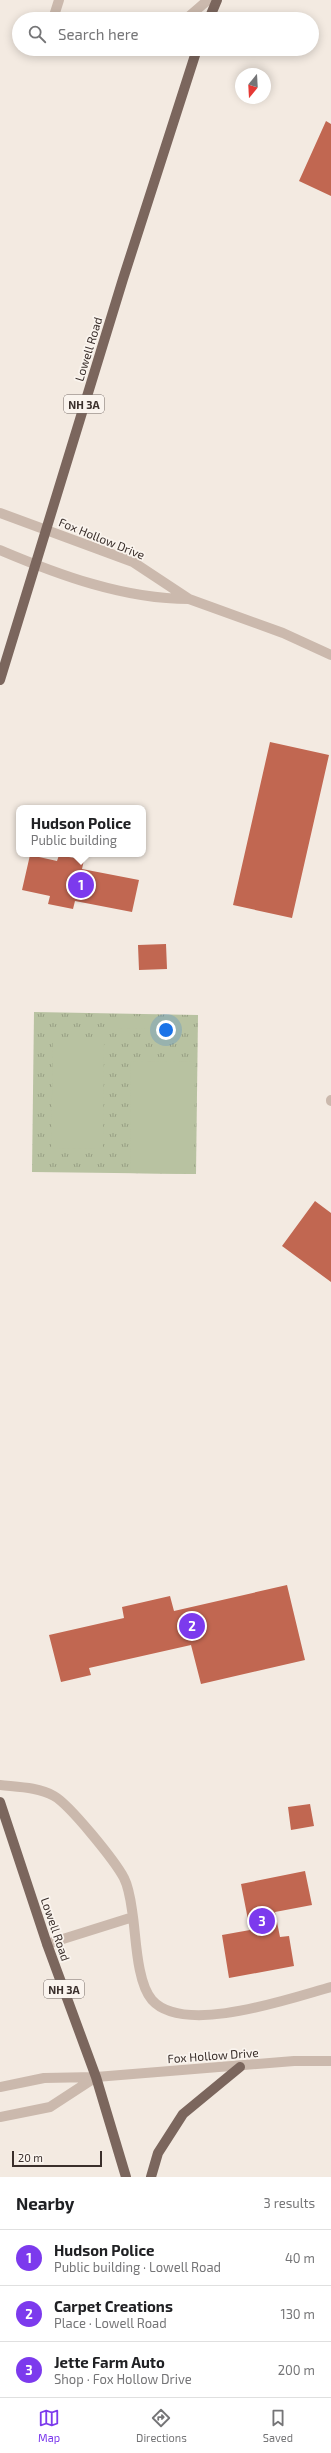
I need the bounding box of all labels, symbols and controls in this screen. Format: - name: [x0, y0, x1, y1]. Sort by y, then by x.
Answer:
- search box: [12, 12, 319, 56]
- icon: search: [26, 23, 48, 45]
- text: Search here: [58, 25, 139, 43]
- north arrow: [235, 68, 271, 104]
- street label: Lowell Road: [72, 315, 104, 383]
- road number: NH 3A: [64, 395, 104, 413]
- street label: Fox Hollow Drive: [57, 514, 147, 562]
- popup: [16, 805, 146, 857]
- text: Hudson Police: [31, 814, 131, 832]
- text: Public building: [31, 832, 117, 848]
- pin: 1: [68, 870, 94, 900]
- your location: [156, 1020, 176, 1040]
- pin: 2: [179, 1611, 205, 1641]
- street label: Lowell Road: [39, 1895, 73, 1963]
- pin: 3: [249, 1906, 275, 1936]
- road number: NH 3A: [44, 1980, 84, 1998]
- street label: Fox Hollow Drive: [167, 2045, 259, 2065]
- scale bar: [12, 2149, 102, 2168]
- text: 20 m: [18, 2151, 43, 2164]
- text: Nearby: [16, 2193, 74, 2213]
- text: 3 results: [264, 2195, 315, 2211]
- text: Hudson Police: [54, 2241, 154, 2259]
- text: 1: [26, 2250, 32, 2266]
- text: 40 m: [285, 2250, 315, 2266]
- text: Public building · Lowell Road: [54, 2259, 221, 2275]
- text: Carpet Creations: [54, 2297, 173, 2315]
- text: 2: [25, 2306, 33, 2322]
- text: 130 m: [280, 2306, 315, 2322]
- text: Place · Lowell Road: [54, 2315, 167, 2331]
- text: Jette Farm Auto: [54, 2353, 165, 2371]
- text: 3: [25, 2362, 33, 2378]
- text: 200 m: [278, 2362, 315, 2378]
- text: Shop · Fox Hollow Drive: [54, 2371, 192, 2387]
- tab: Map: [38, 2407, 60, 2444]
- tab: Directions: [136, 2407, 187, 2444]
- tab: Saved: [263, 2407, 293, 2444]

